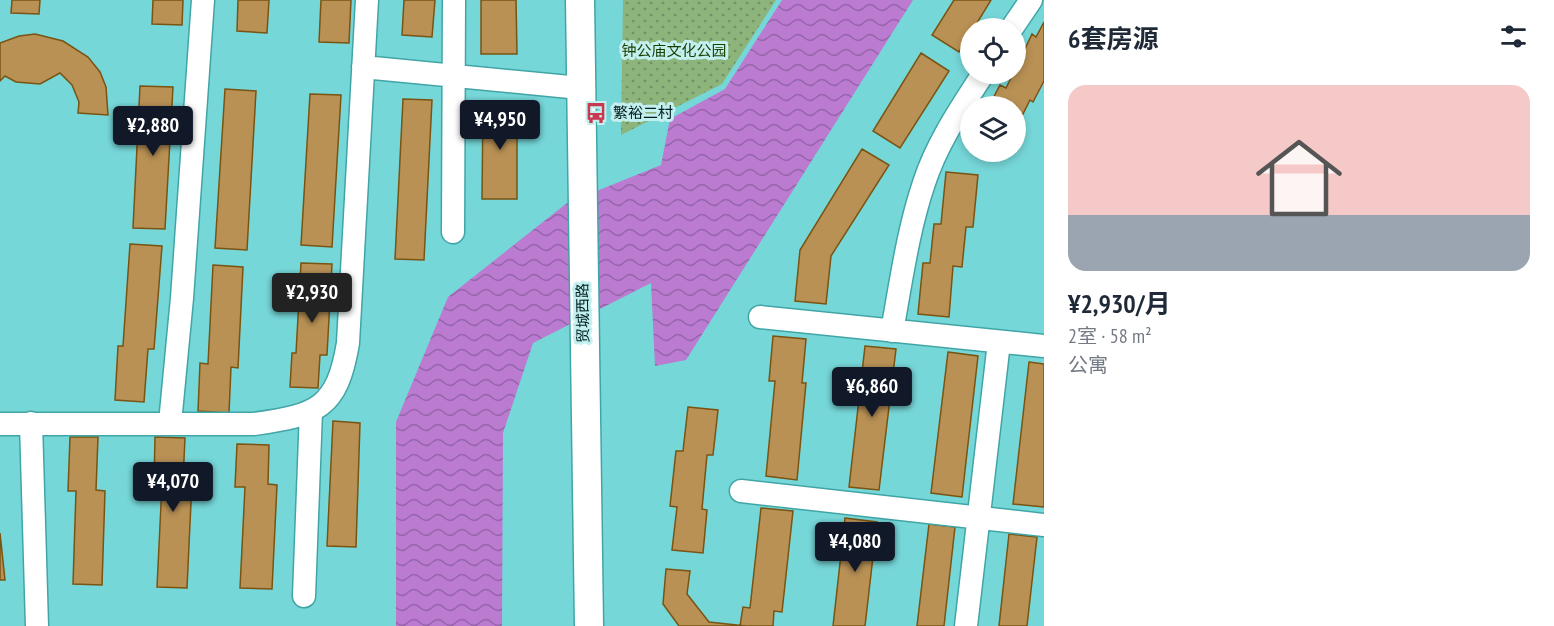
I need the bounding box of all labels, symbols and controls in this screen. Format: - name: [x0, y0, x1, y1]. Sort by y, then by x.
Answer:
- map controls: [960, 18, 1026, 162]
- button: locate: [960, 18, 1026, 84]
- icon: filters: [1497, 20, 1530, 53]
- text: 6套房源: [1068, 22, 1158, 55]
- park label: 钟公庙文化公园: [621, 41, 727, 60]
- button: layers: [960, 96, 1026, 162]
- pin: ¥4,950: [451, 100, 549, 151]
- bus stop icon: 繁裕二村: [584, 101, 608, 125]
- place label: 繁裕二村: [613, 103, 673, 122]
- pin: ¥2,880: [104, 106, 202, 157]
- text: ¥4,950: [474, 106, 526, 132]
- text: ¥2,880: [127, 112, 179, 138]
- icon: home: [1245, 124, 1353, 232]
- pin: ¥2,930: [263, 273, 361, 324]
- text: ¥2,930: [286, 279, 338, 305]
- street label: 贸城西路: [572, 283, 593, 343]
- text: ¥2,930/月: [1068, 287, 1171, 320]
- text: 2室 · 58 m²: [1068, 323, 1152, 349]
- text: 公寓: [1068, 352, 1108, 378]
- pin: ¥6,860: [823, 367, 921, 418]
- text: ¥6,860: [846, 373, 898, 399]
- pin: ¥4,070: [124, 462, 222, 513]
- text: ¥4,070: [147, 468, 199, 494]
- pin: ¥4,080: [806, 522, 904, 573]
- text: ¥4,080: [829, 528, 881, 554]

